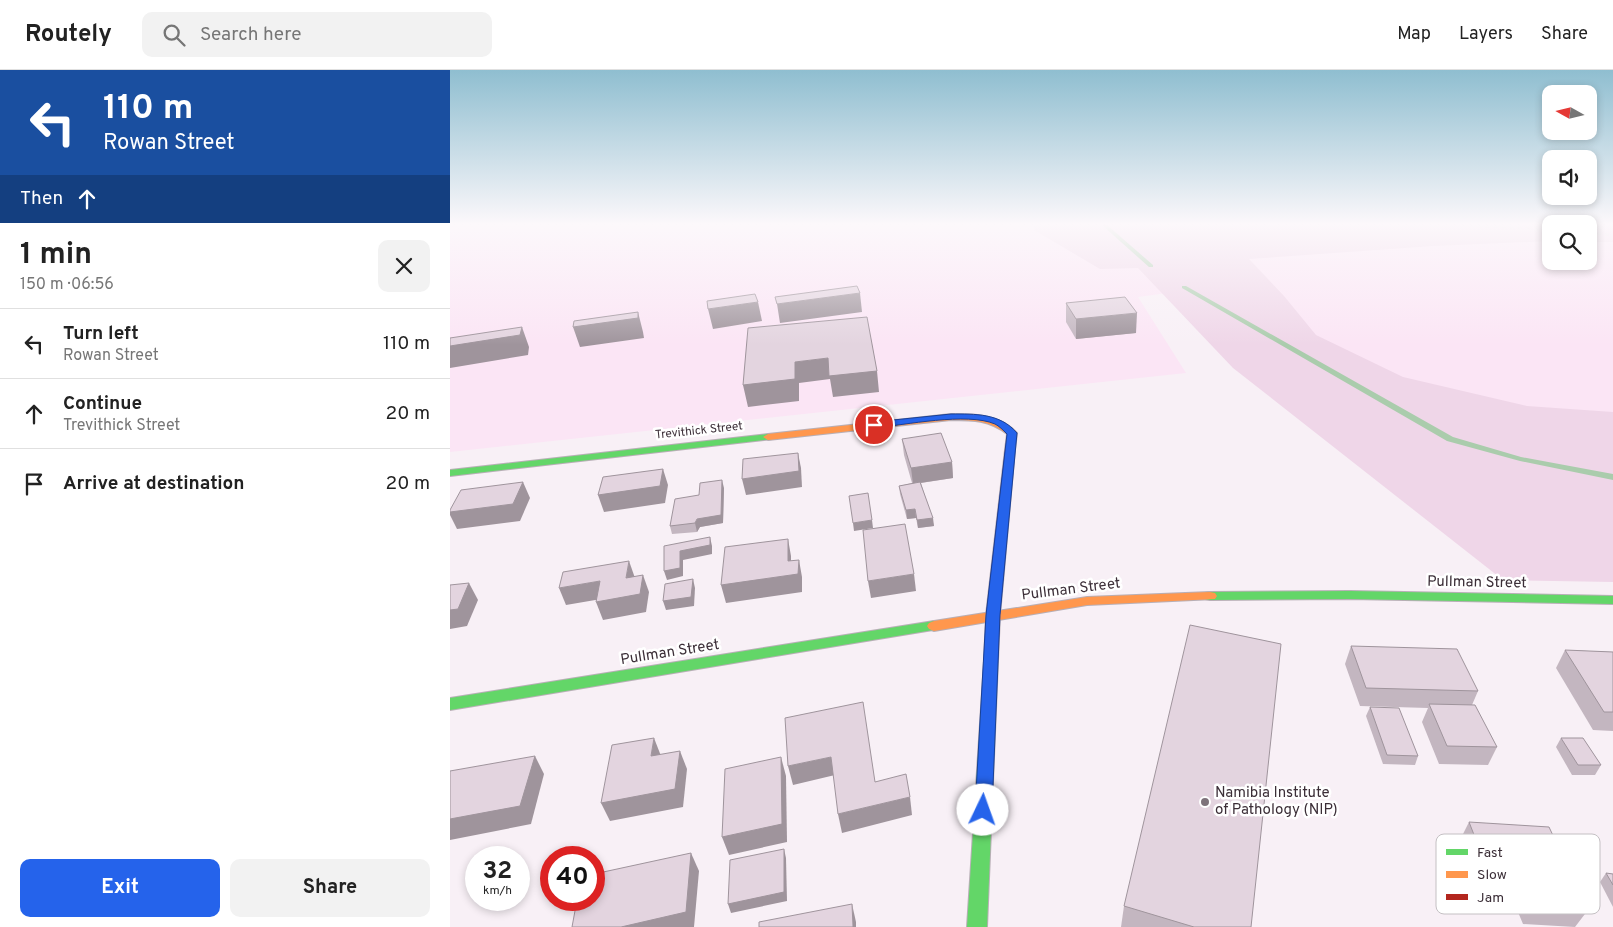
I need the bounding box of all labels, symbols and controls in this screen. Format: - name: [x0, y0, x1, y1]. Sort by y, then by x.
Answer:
- search box: [142, 12, 492, 57]
- text: Routely: [25, 20, 112, 50]
- icon: search: [160, 21, 188, 49]
- text: Search here: [200, 23, 301, 47]
- text: Map: [1397, 23, 1431, 46]
- text: Layers: [1459, 23, 1513, 46]
- text: Share: [1541, 23, 1588, 46]
- north arrow: [1542, 85, 1598, 140]
- map controls: [1542, 85, 1597, 270]
- text: 110 m: [103, 87, 193, 131]
- icon: left: [20, 90, 85, 155]
- text: Rowan Street: [103, 130, 235, 157]
- button: sound: [1542, 150, 1597, 205]
- icon: ahead: [73, 185, 101, 213]
- text: Then: [20, 187, 63, 211]
- button: search: [1542, 215, 1597, 270]
- text: 1 min: [20, 237, 92, 274]
- button: close: [378, 240, 430, 292]
- text: 150 m · 06:56: [20, 275, 114, 295]
- text: Turn left: [63, 322, 139, 346]
- icon: left: [20, 330, 48, 358]
- text: 110 m: [383, 332, 430, 356]
- text: Rowan Street: [63, 346, 159, 366]
- text: Continue: [63, 392, 142, 416]
- icon: ahead: [20, 400, 48, 428]
- text: 20 m: [386, 402, 430, 426]
- pin: [853, 404, 895, 446]
- icon: arrive: [860, 411, 888, 439]
- text: Trevithick Street: [63, 416, 180, 436]
- street label: Trevithick Street: [654, 418, 744, 444]
- icon: arrive: [20, 470, 48, 498]
- text: Arrive at destination: [63, 472, 244, 496]
- text: 20 m: [386, 472, 430, 496]
- street label: Pullman Street: [1427, 573, 1527, 593]
- street label: Pullman Street: [1020, 574, 1122, 606]
- street label: Pullman Street: [619, 636, 721, 670]
- position arrow: [956, 783, 1008, 835]
- place label: Namibia Institute of Pathology (NIP): [1215, 784, 1338, 820]
- marker: Namibia Institute of Pathology (NIP): [1199, 796, 1211, 808]
- legend: [1436, 834, 1600, 914]
- text: Fast: [1477, 845, 1503, 862]
- speed limit sign: 40: [540, 846, 605, 911]
- text: 32: [483, 856, 512, 888]
- button: Exit: [20, 859, 220, 917]
- button: Share: [230, 859, 430, 917]
- text: Slow: [1477, 867, 1507, 884]
- text: km/h: [483, 883, 512, 899]
- text: Jam: [1477, 890, 1504, 907]

